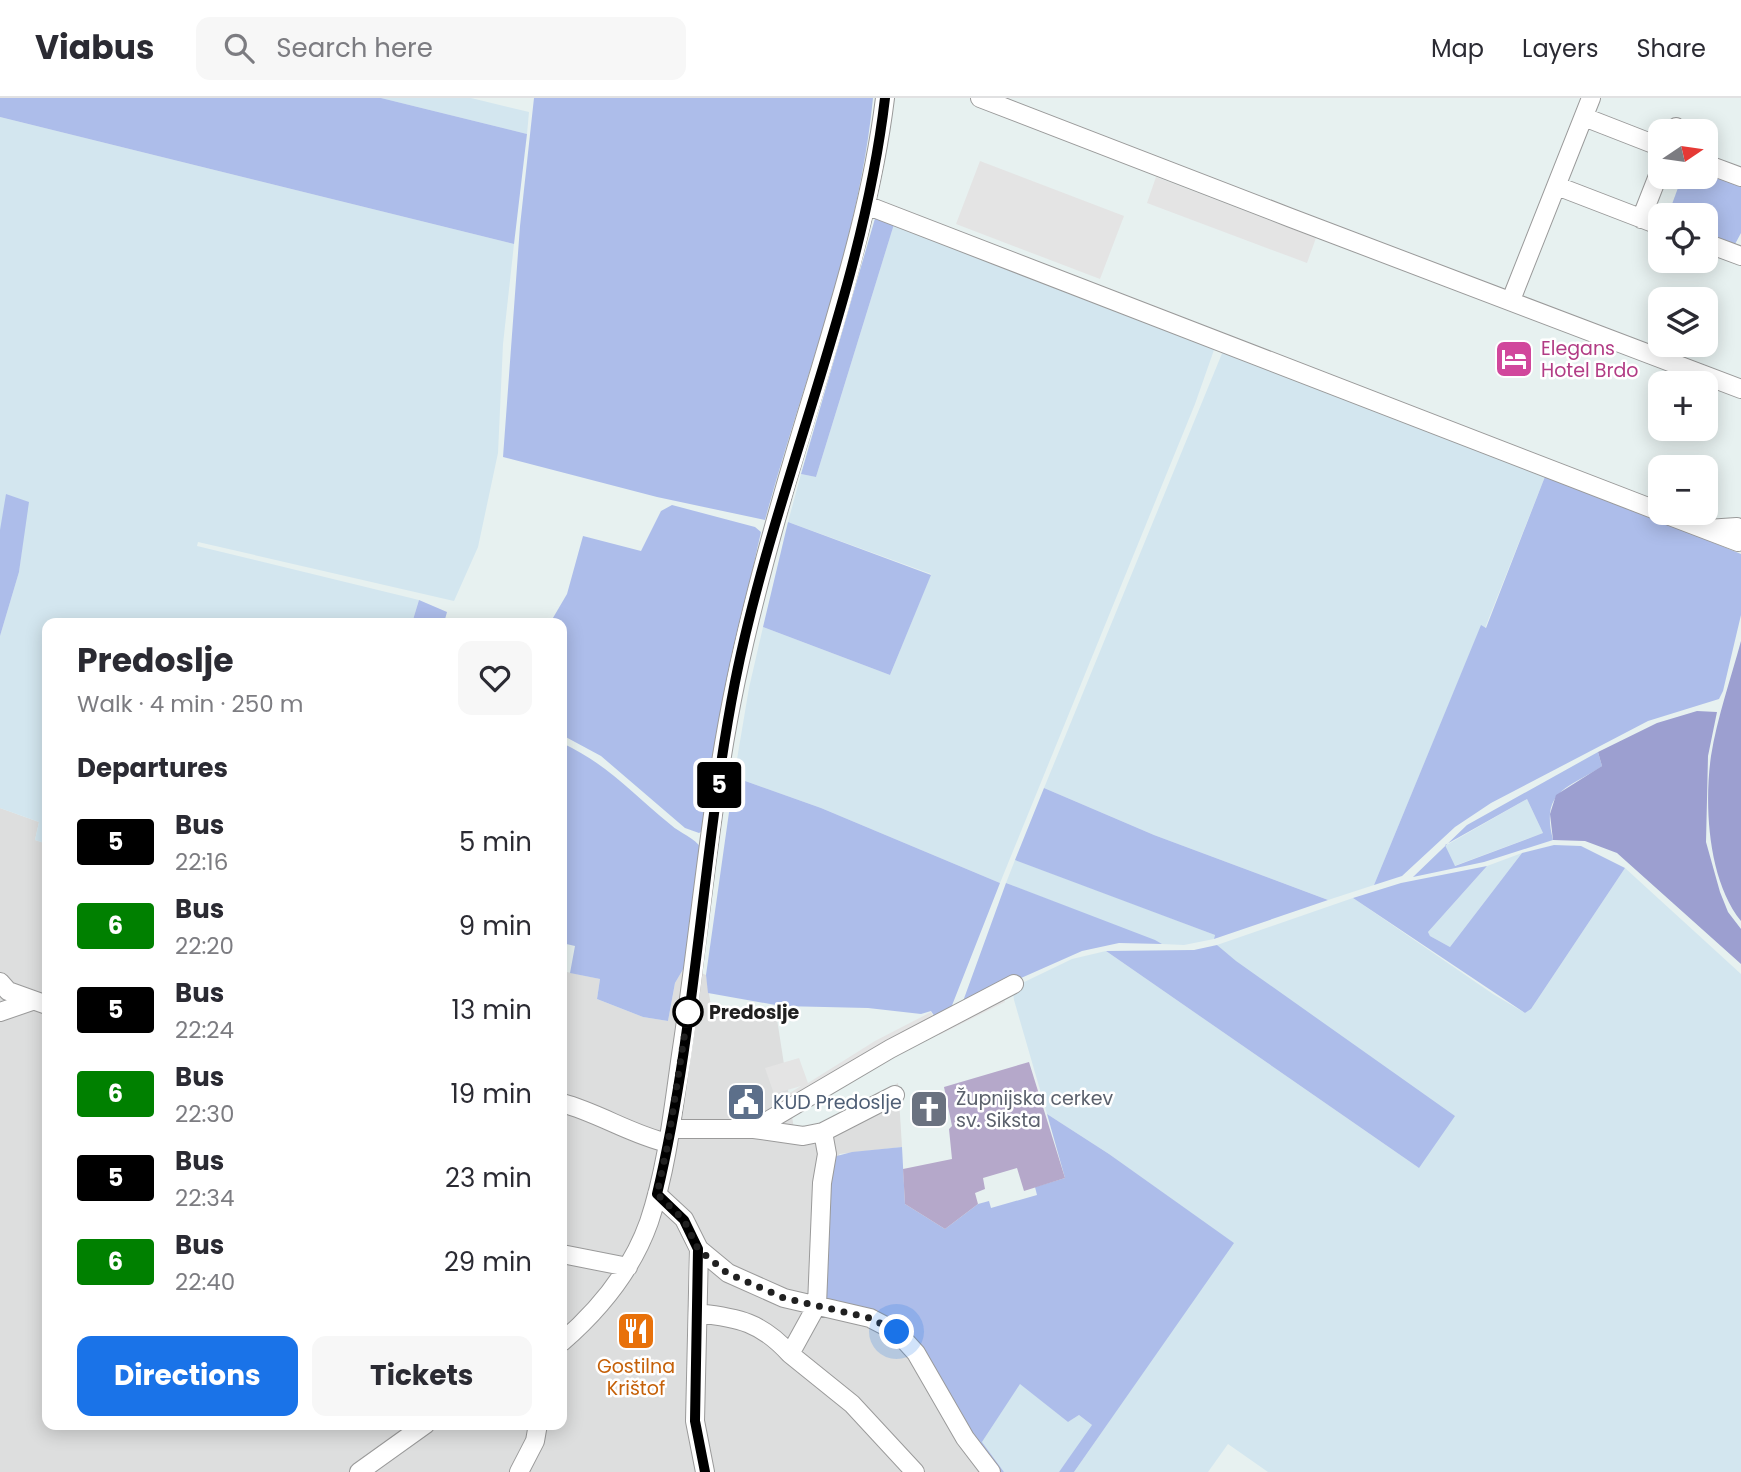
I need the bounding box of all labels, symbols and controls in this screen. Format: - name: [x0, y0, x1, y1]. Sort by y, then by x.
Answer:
- search box: [196, 17, 686, 80]
- text: Viabus: [35, 24, 154, 71]
- icon: search: [220, 29, 258, 67]
- text: Search here: [276, 30, 433, 66]
- text: Map: [1431, 32, 1484, 65]
- text: Layers: [1522, 32, 1598, 65]
- text: Share: [1636, 32, 1706, 65]
- north arrow: [1648, 119, 1718, 189]
- map controls: [1648, 119, 1718, 525]
- button: locate: [1648, 203, 1718, 273]
- button: layers: [1648, 287, 1718, 357]
- place label: Elegans Hotel Brdo: [1541, 335, 1639, 384]
- hotel icon: Elegans Hotel Brdo: [1493, 338, 1535, 380]
- button: +: [1648, 371, 1718, 441]
- button: −: [1648, 455, 1718, 525]
- text: Predoslje: [77, 637, 234, 684]
- button: heart: [458, 641, 532, 715]
- text: Walk · 4 min · 250 m: [77, 688, 303, 720]
- text: Departures: [77, 750, 228, 786]
- line badge: 5: [696, 762, 742, 808]
- text: 5: [711, 768, 727, 801]
- text: Bus: [175, 807, 224, 843]
- text: 5 min: [459, 824, 532, 860]
- text: 5: [108, 825, 123, 858]
- text: 22:16: [175, 846, 228, 878]
- text: Bus: [175, 891, 224, 927]
- text: 9 min: [459, 908, 532, 944]
- text: 6: [108, 909, 123, 942]
- text: 22:20: [175, 930, 234, 962]
- text: Bus: [175, 975, 224, 1011]
- text: 13 min: [452, 992, 532, 1028]
- text: 5: [108, 993, 123, 1026]
- marker: Predoslje: [673, 997, 703, 1027]
- place label: Predoslje: [709, 999, 799, 1026]
- text: 22:24: [175, 1014, 234, 1046]
- text: Bus: [175, 1059, 224, 1095]
- text: 19 min: [451, 1076, 532, 1112]
- text: 6: [108, 1077, 123, 1110]
- public building icon: KUD Predoslje: [725, 1081, 767, 1123]
- place label: Župnijska cerkev sv. Siksta: [956, 1085, 1113, 1134]
- church icon: Župnijska cerkev sv. Siksta: [908, 1088, 950, 1130]
- place label: KUD Predoslje: [773, 1089, 902, 1116]
- text: 22:30: [175, 1098, 234, 1130]
- text: Bus: [175, 1143, 224, 1179]
- text: 23 min: [445, 1160, 532, 1196]
- text: 5: [108, 1161, 123, 1194]
- text: 22:34: [175, 1182, 234, 1214]
- text: Bus: [175, 1227, 224, 1263]
- text: 29 min: [444, 1244, 532, 1280]
- text: 6: [108, 1245, 123, 1278]
- text: 22:40: [175, 1266, 235, 1298]
- restaurant icon: Gostilna Krištof: [615, 1310, 657, 1352]
- your location: [879, 1314, 914, 1349]
- button: Directions: [77, 1336, 298, 1416]
- button: Tickets: [312, 1336, 532, 1416]
- place label: Gostilna Krištof: [597, 1353, 675, 1402]

